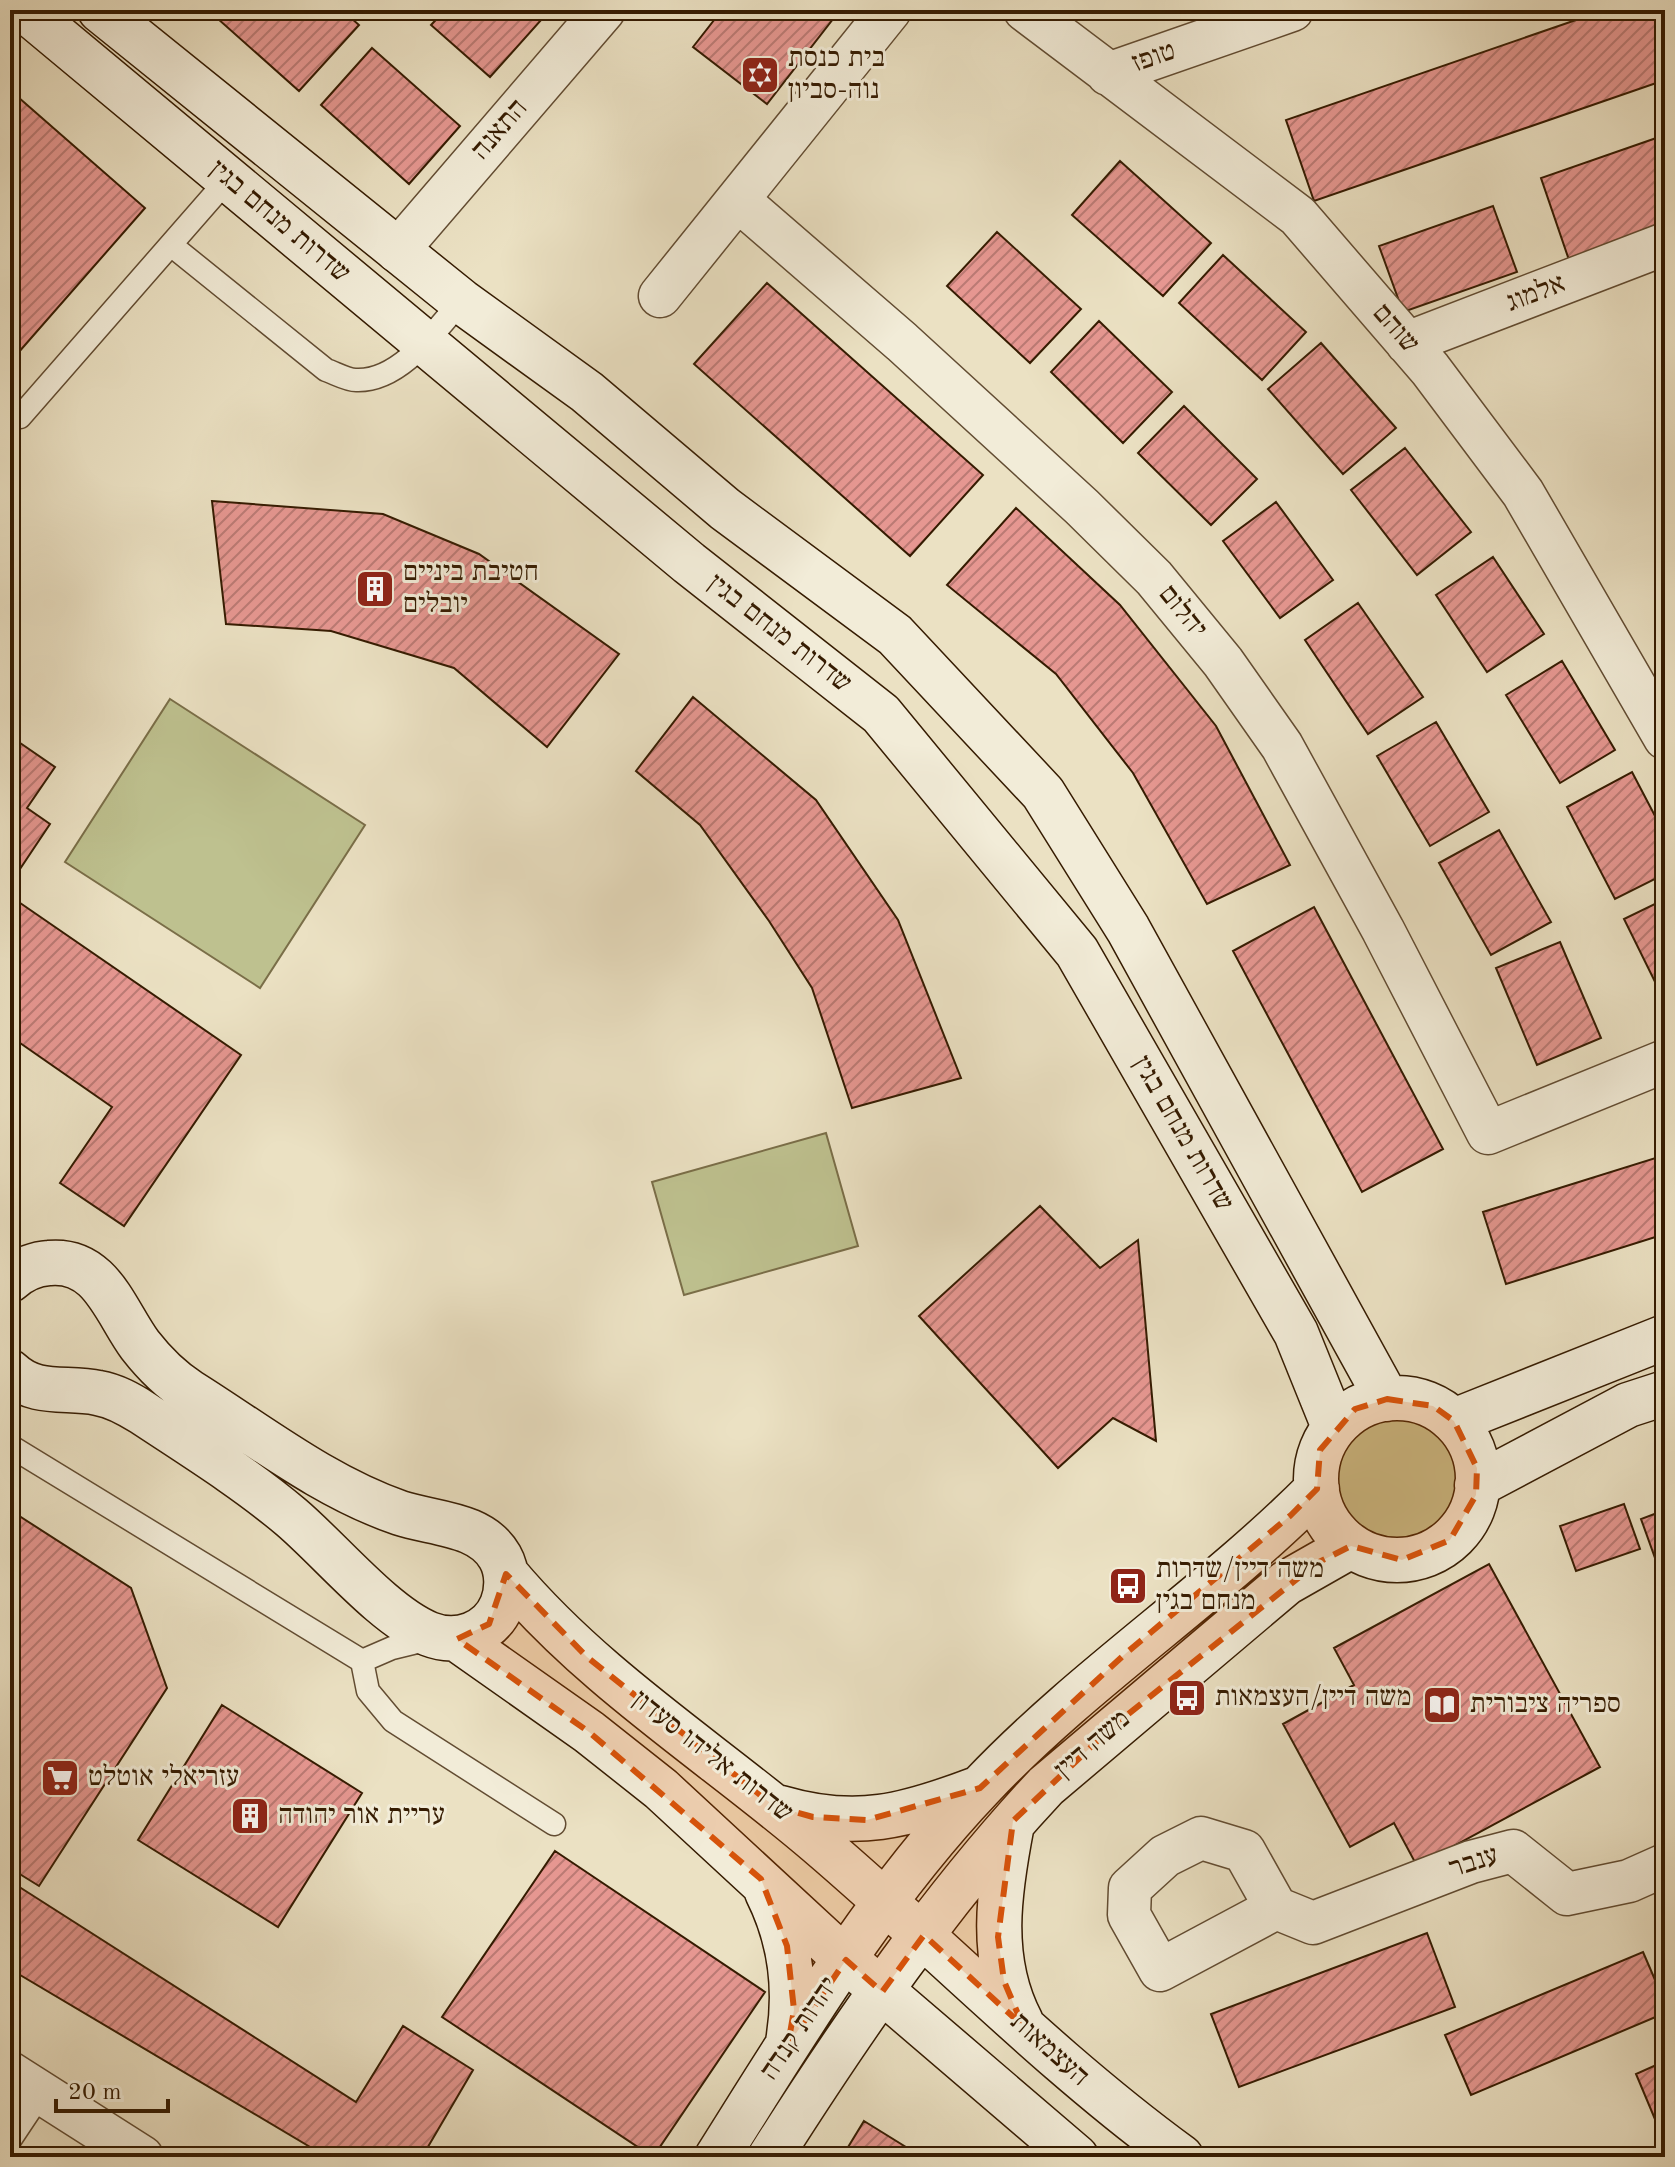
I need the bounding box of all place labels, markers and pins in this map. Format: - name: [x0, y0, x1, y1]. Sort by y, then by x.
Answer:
- place label: בית כנסת נוה-סביון: [788, 45, 885, 105]
- synagogue icon: בית כנסת נוה-סביון: [739, 54, 781, 96]
- place label: חטיבת ביניים יובלים: [403, 559, 539, 619]
- building icon: חטיבת ביניים יובלים: [354, 568, 396, 610]
- place label: משה דיין/שדרות מנחם בגין: [1156, 1556, 1324, 1616]
- bus stop icon: משה דיין/שדרות מנחם בגין: [1107, 1565, 1149, 1607]
- bus stop icon: משה דיין/העצמאות: [1166, 1677, 1208, 1719]
- place label: משה דיין/העצמאות: [1215, 1684, 1412, 1712]
- library icon: ספריה ציבורית: [1421, 1684, 1463, 1726]
- place label: ספריה ציבורית: [1470, 1691, 1621, 1719]
- supermarket icon: עזריאלי אוטלט: [39, 1757, 81, 1799]
- place label: עזריאלי אוטלט: [88, 1762, 239, 1792]
- building icon: עריית אור יהודה: [229, 1795, 271, 1837]
- place label: עריית אור יהודה: [278, 1802, 445, 1830]

